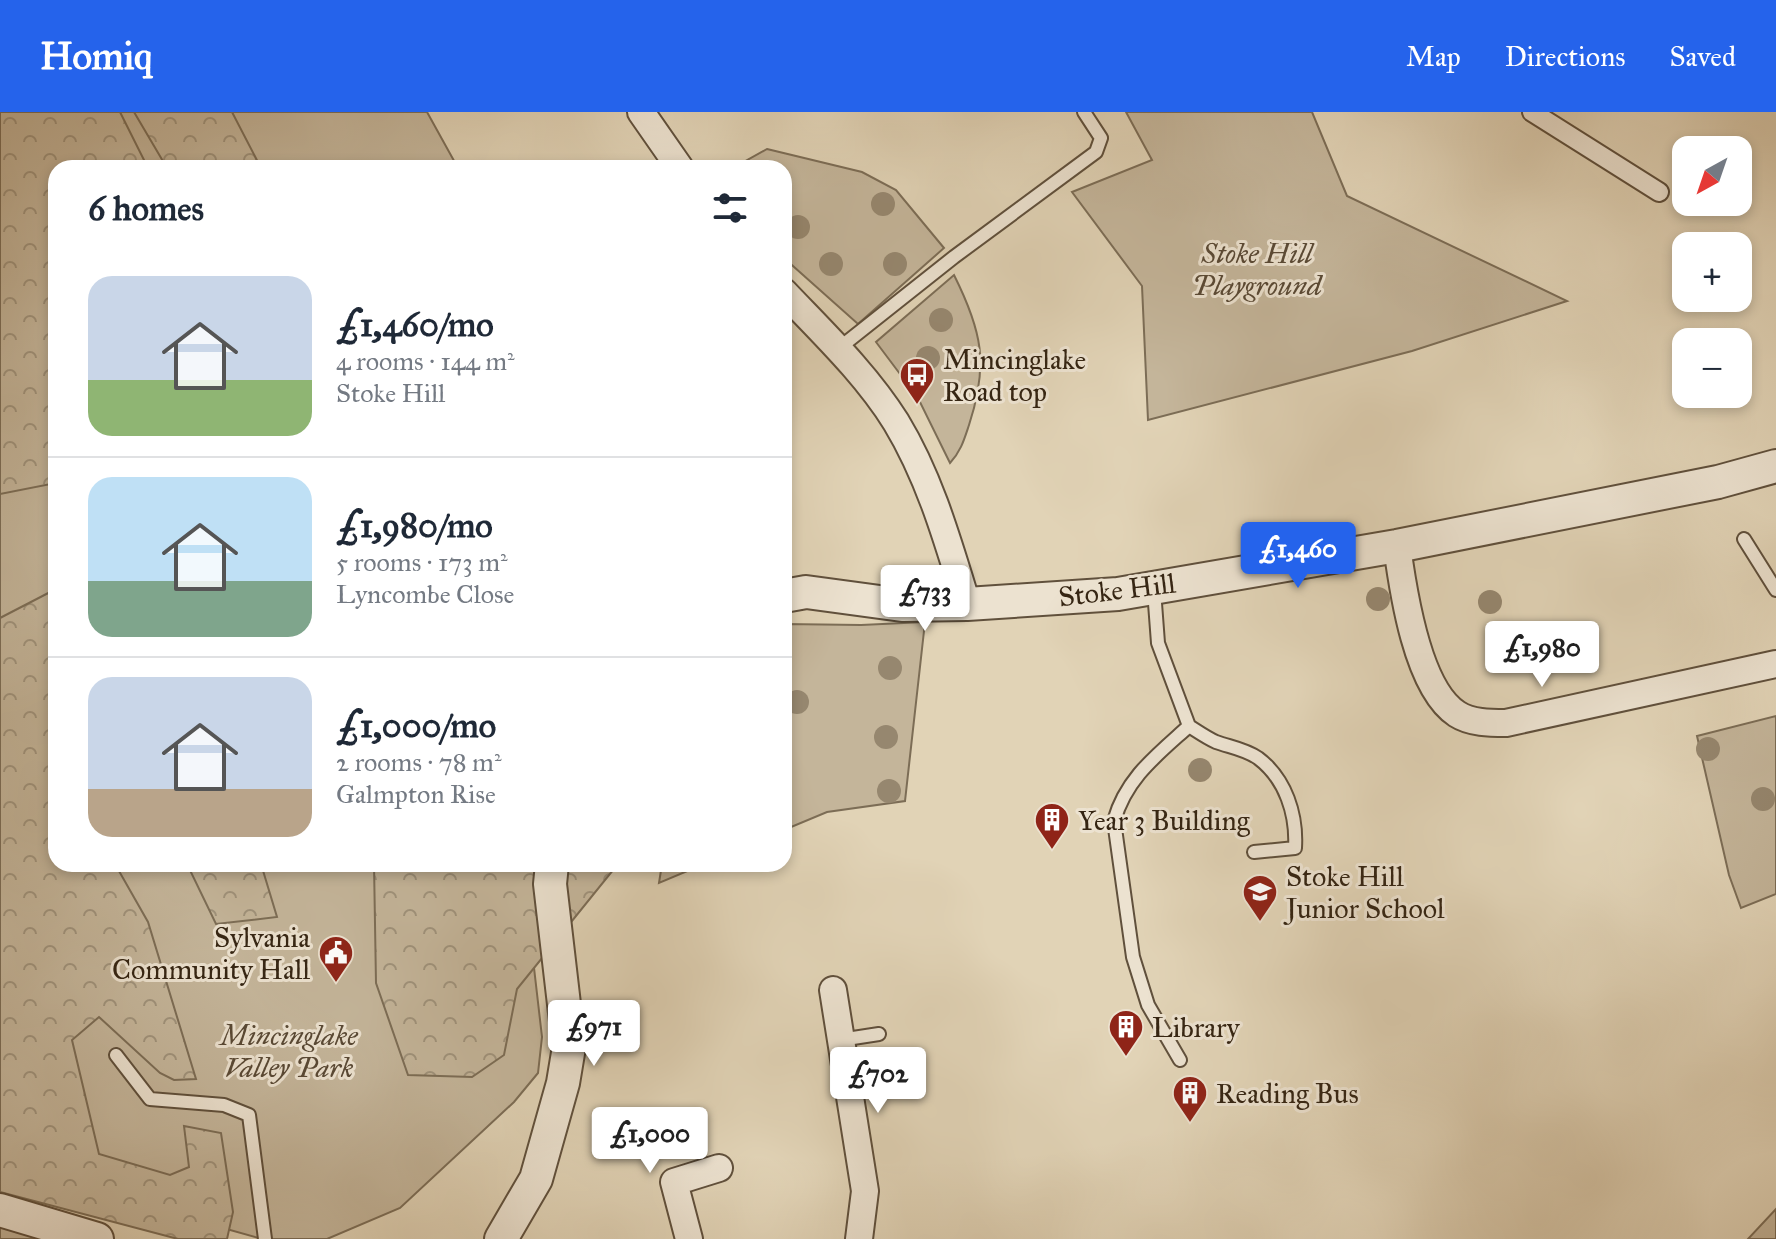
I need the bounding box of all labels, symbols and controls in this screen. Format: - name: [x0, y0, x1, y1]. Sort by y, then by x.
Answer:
- text: Homiq: [40, 33, 152, 79]
- text: Map: [1406, 39, 1461, 74]
- text: Directions: [1505, 39, 1626, 74]
- text: Saved: [1670, 39, 1736, 74]
- north arrow: [1672, 136, 1752, 216]
- map controls: [1672, 136, 1752, 408]
- icon: filters: [708, 186, 752, 230]
- text: 6 homes: [88, 188, 204, 229]
- button: +: [1672, 232, 1752, 312]
- park label: Stoke Hill Playground: [1192, 236, 1324, 303]
- text: £1,460/mo: [336, 304, 494, 345]
- icon: home: [152, 308, 248, 404]
- button: −: [1672, 328, 1752, 408]
- place label: Mincinglake Road top: [943, 342, 1086, 409]
- text: 4 rooms · 144 m²: [336, 345, 515, 377]
- bus stop icon: Mincinglake Road top: [898, 356, 936, 406]
- text: Stoke Hill: [336, 377, 445, 409]
- text: £1,980/mo: [336, 505, 493, 546]
- icon: home: [152, 509, 248, 605]
- pin: £1,460: [1233, 522, 1363, 590]
- text: £1,460: [1259, 532, 1337, 564]
- text: 5 rooms · 173 m²: [336, 546, 508, 578]
- pin: £733: [878, 565, 972, 633]
- street label: Stoke Hill: [1056, 565, 1178, 615]
- text: £733: [899, 575, 951, 607]
- text: Lyncombe Close: [336, 578, 514, 610]
- pin: £1,980: [1477, 621, 1607, 689]
- text: £1,980: [1503, 631, 1581, 663]
- text: £1,000/mo: [336, 705, 496, 746]
- icon: home: [152, 709, 248, 805]
- text: 2 rooms · 78 m²: [336, 746, 501, 778]
- text: Galmpton Rise: [336, 778, 496, 810]
- building icon: Year 3 Building: [1033, 801, 1071, 851]
- place label: Year 3 Building: [1078, 803, 1251, 838]
- place label: Stoke Hill Junior School: [1283, 859, 1445, 926]
- school or university icon: Stoke Hill Junior School: [1241, 873, 1279, 923]
- place label: Sylvania Community Hall: [112, 920, 310, 987]
- public building icon: Sylvania Community Hall: [317, 934, 355, 984]
- pin: £971: [547, 1000, 641, 1068]
- building icon: Library: [1107, 1008, 1145, 1058]
- text: £971: [566, 1010, 622, 1042]
- place label: Library: [1152, 1010, 1241, 1045]
- park label: Mincinglake Valley Park: [217, 1018, 358, 1085]
- pin: £702: [831, 1047, 925, 1115]
- text: £702: [848, 1057, 908, 1089]
- building icon: Reading Bus: [1171, 1074, 1209, 1124]
- place label: Reading Bus: [1216, 1076, 1359, 1111]
- pin: £1,000: [585, 1107, 715, 1175]
- text: £1,000: [610, 1117, 690, 1149]

